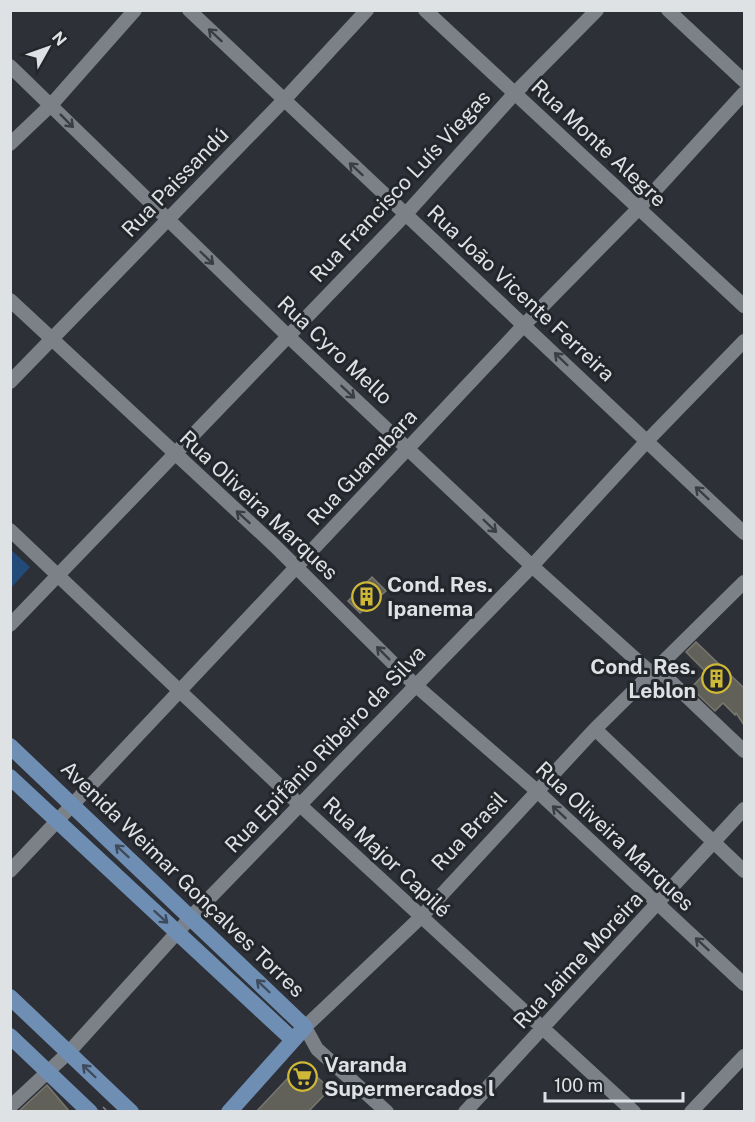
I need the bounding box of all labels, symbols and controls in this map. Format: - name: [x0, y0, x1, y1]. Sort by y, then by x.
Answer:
- north arrow: [18, 18, 78, 78]
- text: N: [48, 28, 70, 50]
- one-way arrow: [207, 28, 222, 42]
- street label: Rua Monte Alegre: [526, 74, 672, 212]
- street label: Rua Francisco Luís Viegas: [305, 85, 495, 287]
- one-way arrow: [60, 114, 75, 129]
- street label: Rua Paissandú: [116, 122, 234, 242]
- one-way arrow: [349, 162, 364, 176]
- street label: Rua João Vicente Ferreira: [422, 200, 620, 386]
- one-way arrow: [199, 250, 214, 265]
- street label: Rua Cyro Mello: [272, 291, 398, 409]
- one-way arrow: [554, 352, 569, 366]
- one-way arrow: [341, 384, 356, 399]
- street label: Rua Guanabara: [302, 404, 422, 530]
- street label: Rua Oliveira Marques: [175, 425, 343, 585]
- one-way arrow: [695, 486, 710, 500]
- one-way arrow: [236, 510, 251, 524]
- one-way arrow: [482, 519, 497, 533]
- place label: Cond. Res. Ipanema: [387, 572, 493, 621]
- building icon: Cond. Res. Ipanema: [350, 580, 382, 612]
- street label: Rua Epifânio Ribeiro da Silva: [219, 640, 431, 858]
- one-way arrow: [375, 645, 390, 660]
- place label: Cond. Res. Leblon: [590, 654, 696, 703]
- building icon: Cond. Res. Leblon: [701, 662, 733, 694]
- street label: Avenida Weimar Gonçalves Torres: [56, 756, 310, 1002]
- street label: Rua Oliveira Marques: [531, 756, 699, 916]
- street label: Rua Brasil: [426, 786, 512, 876]
- street label: Rua Major Capilé: [318, 791, 456, 923]
- one-way arrow: [551, 804, 566, 819]
- one-way arrow: [115, 845, 130, 859]
- street label: Rua Jaime Moreira: [508, 886, 648, 1034]
- one-way arrow: [153, 910, 168, 924]
- one-way arrow: [694, 937, 709, 951]
- one-way arrow: [256, 979, 271, 994]
- place label: Varanda Supermercados l: [324, 1052, 495, 1101]
- supermarket icon: Varanda Supermercados l: [287, 1060, 319, 1092]
- one-way arrow: [82, 1063, 97, 1078]
- scale bar: [545, 1065, 683, 1103]
- text: 100 m: [554, 1075, 603, 1096]

